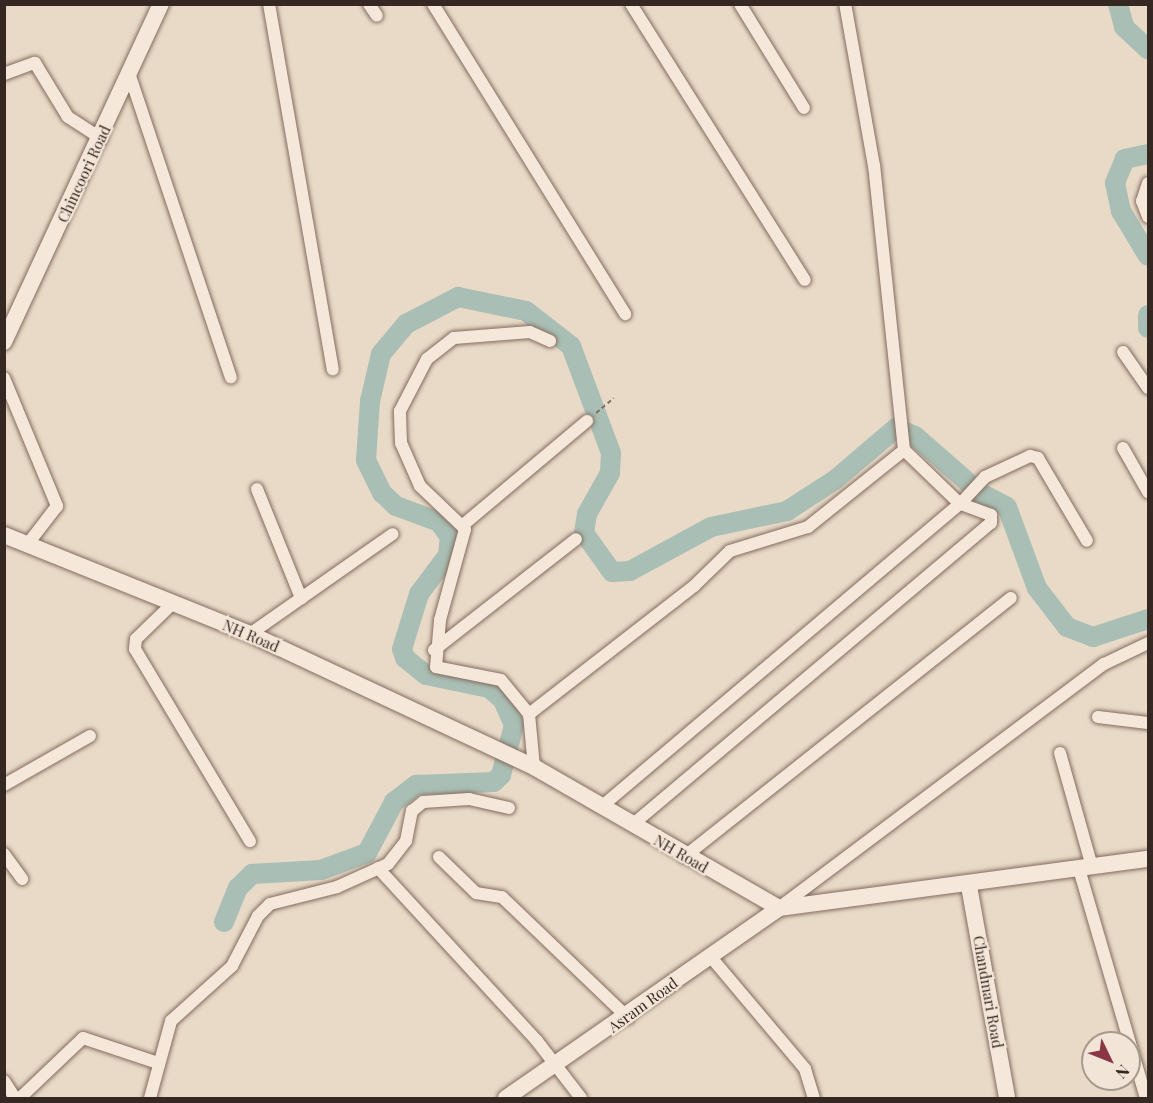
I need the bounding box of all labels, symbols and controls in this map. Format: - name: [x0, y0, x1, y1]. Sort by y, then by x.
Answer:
- street label: Chincoori Road: [54, 123, 114, 225]
- street label: NH Road: [220, 616, 282, 656]
- street label: NH Road: [651, 831, 711, 877]
- street label: Chandmari Road: [969, 934, 1007, 1050]
- street label: Asram Road: [605, 974, 681, 1036]
- north arrow: [1081, 1031, 1141, 1091]
- text: N: [1111, 1061, 1135, 1084]

